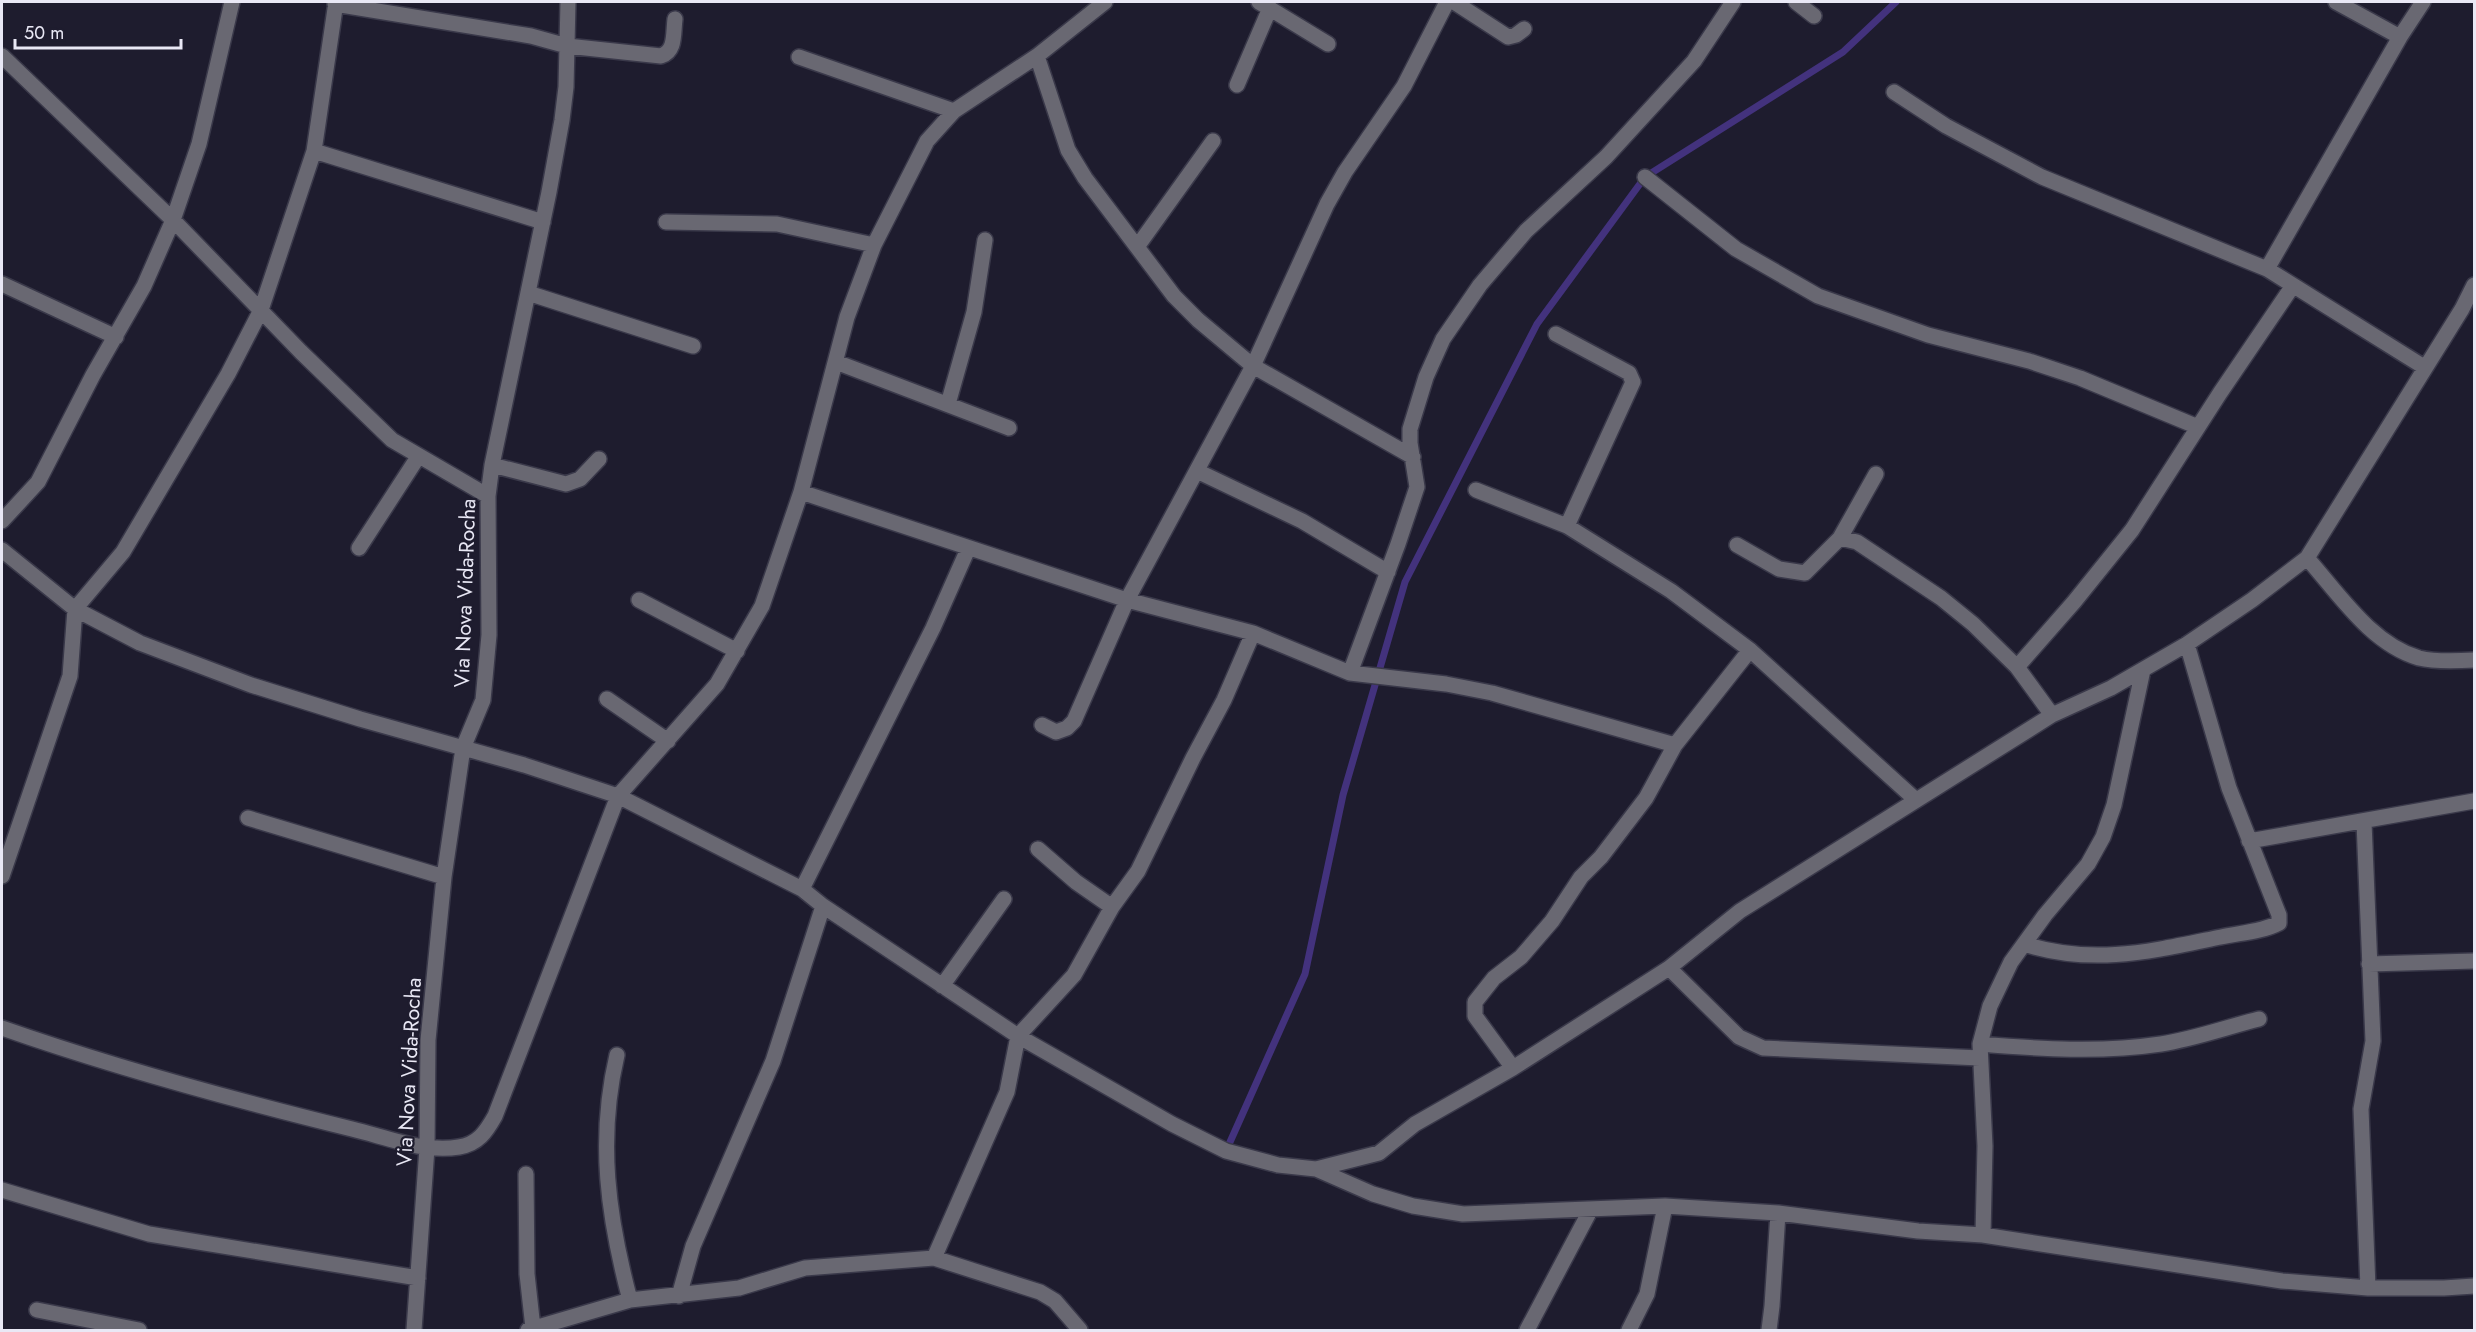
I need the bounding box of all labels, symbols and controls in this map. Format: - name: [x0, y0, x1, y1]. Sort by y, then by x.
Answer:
- scale bar: [15, 12, 182, 50]
- text: 50 m: [24, 20, 64, 46]
- street label: Via Nova Vida-Rocha: [447, 498, 483, 688]
- street label: Via Nova Vida-Rocha: [389, 977, 429, 1167]

